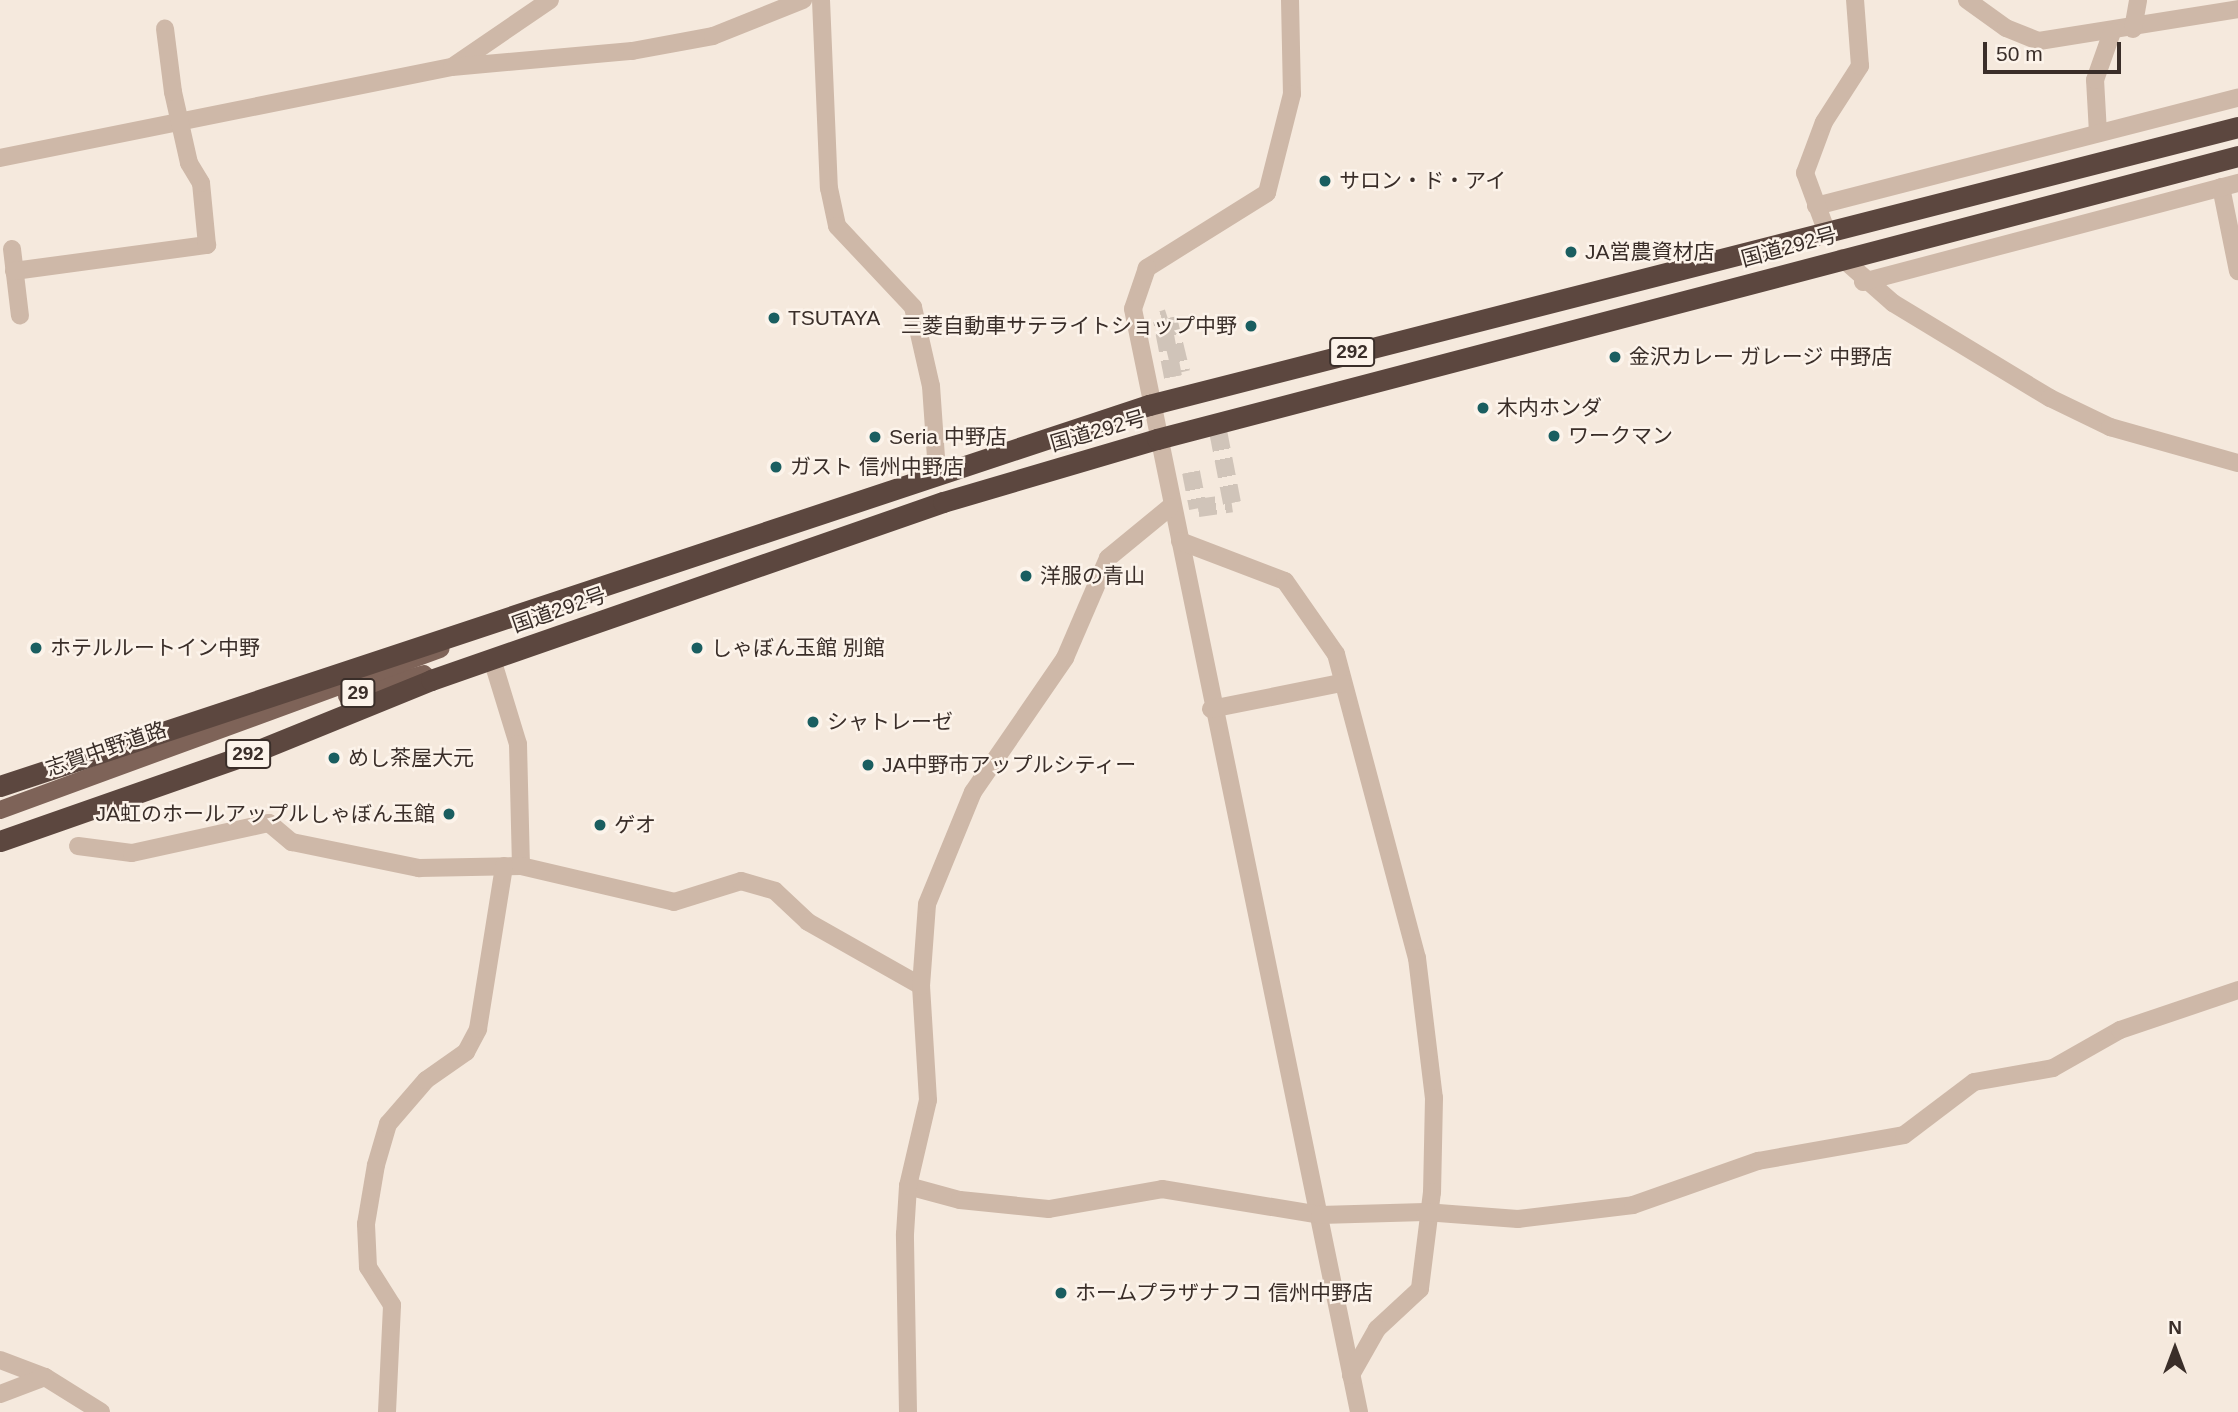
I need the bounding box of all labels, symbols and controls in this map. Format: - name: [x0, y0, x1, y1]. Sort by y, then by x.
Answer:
- scale bar: [1986, 28, 2124, 72]
- text: 50 m: [1996, 42, 2043, 65]
- place label: サロン・ド・アイ: [1339, 168, 1507, 194]
- marker: サロン・ド・アイ: [1317, 173, 1333, 189]
- street label: 国道292号: [1738, 222, 1840, 272]
- place label: JA営農資材店: [1585, 239, 1715, 265]
- marker: JA営農資材店: [1563, 244, 1579, 260]
- place label: TSUTAYA: [788, 305, 880, 331]
- marker: TSUTAYA: [766, 310, 782, 326]
- place label: 三菱自動車サテライトショップ中野: [901, 313, 1237, 339]
- marker: 三菱自動車サテライトショップ中野: [1243, 318, 1259, 334]
- road number: 292: [1328, 336, 1376, 368]
- place label: 金沢カレー ガレージ 中野店: [1629, 344, 1893, 370]
- marker: 金沢カレー ガレージ 中野店: [1607, 349, 1623, 365]
- place label: 木内ホンダ: [1497, 395, 1602, 421]
- marker: 木内ホンダ: [1475, 400, 1491, 416]
- street label: 国道292号: [1047, 405, 1149, 457]
- place label: ワークマン: [1568, 423, 1673, 449]
- place label: Seria 中野店: [889, 424, 1007, 450]
- marker: ワークマン: [1546, 428, 1562, 444]
- marker: Seria 中野店: [867, 429, 883, 445]
- place label: ガスト 信州中野店: [790, 454, 964, 480]
- marker: ガスト 信州中野店: [768, 459, 784, 475]
- place label: 洋服の青山: [1040, 563, 1145, 589]
- marker: 洋服の青山: [1018, 568, 1034, 584]
- street label: 国道292号: [509, 582, 609, 638]
- place label: ホテルルートイン中野: [50, 635, 260, 661]
- place label: しゃぼん玉館 別館: [711, 635, 885, 661]
- marker: ホテルルートイン中野: [28, 640, 44, 656]
- marker: しゃぼん玉館 別館: [689, 640, 705, 656]
- road number: 29: [339, 678, 377, 708]
- place label: シャトレーゼ: [827, 709, 953, 735]
- marker: シャトレーゼ: [805, 714, 821, 730]
- street label: 志賀中野道路: [42, 717, 170, 781]
- road number: 292: [224, 738, 272, 769]
- place label: めし茶屋大元: [348, 745, 474, 771]
- marker: めし茶屋大元: [326, 750, 342, 766]
- place label: JA中野市アップルシティー: [882, 752, 1138, 778]
- marker: JA中野市アップルシティー: [860, 757, 876, 773]
- place label: JA虹のホールアップルしゃぼん玉館: [95, 801, 435, 827]
- marker: JA虹のホールアップルしゃぼん玉館: [441, 806, 457, 822]
- place label: ゲオ: [614, 812, 656, 838]
- marker: ゲオ: [592, 817, 608, 833]
- place label: ホームプラザナフコ 信州中野店: [1075, 1280, 1375, 1306]
- marker: ホームプラザナフコ 信州中野店: [1053, 1285, 1069, 1301]
- north arrow: [2140, 1314, 2210, 1384]
- text: N: [2168, 1317, 2182, 1338]

